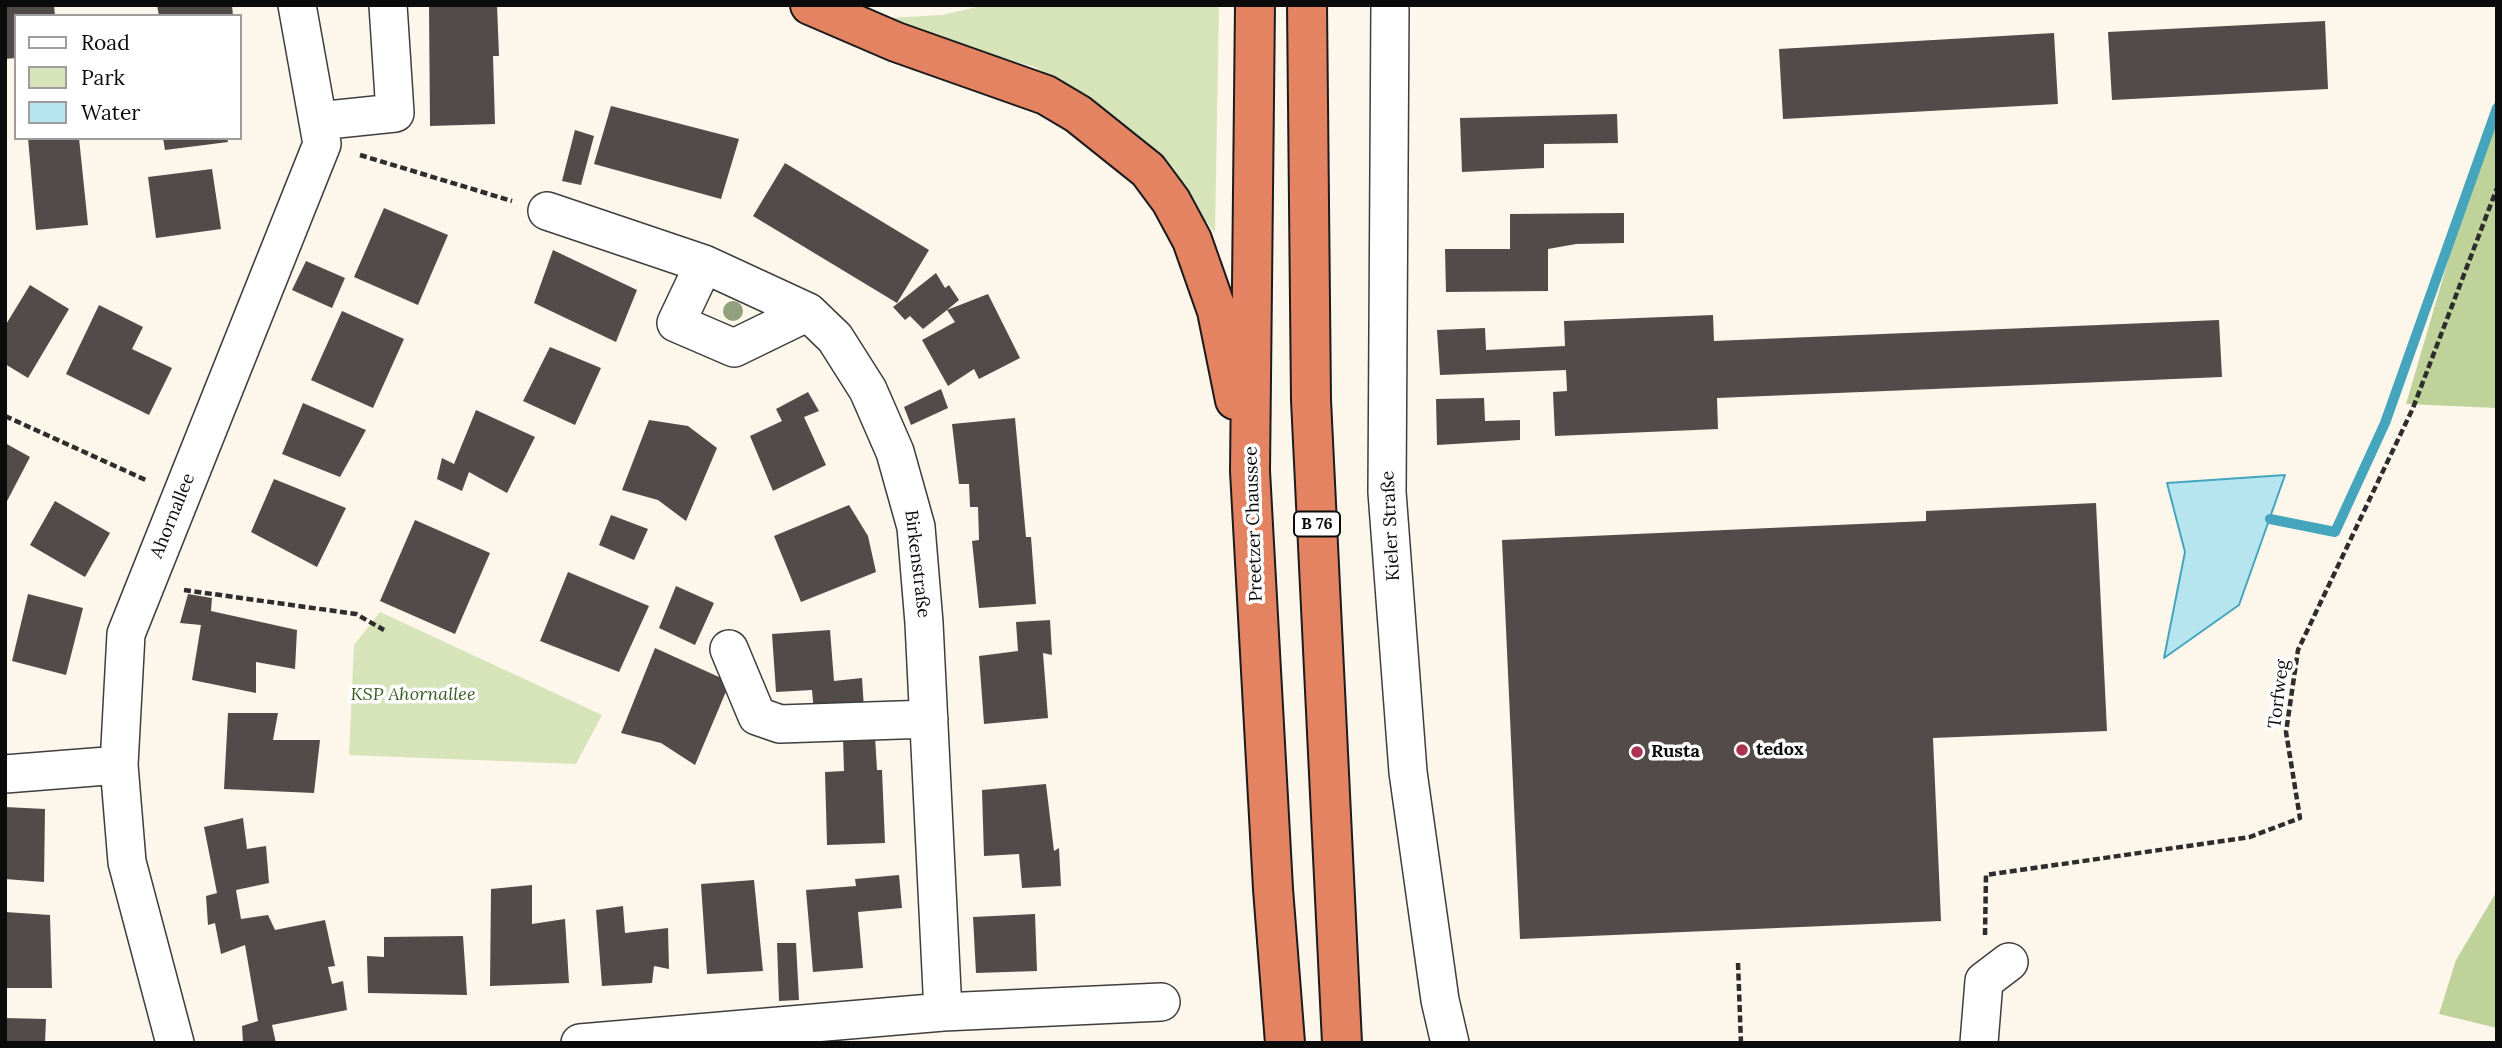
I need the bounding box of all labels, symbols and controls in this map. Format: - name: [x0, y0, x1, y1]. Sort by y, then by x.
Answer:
- legend: [14, 14, 242, 140]
- text: Road: [81, 29, 130, 56]
- text: Park: [81, 64, 125, 91]
- text: Water: [81, 99, 140, 126]
- street label: Preetzer Chaussee: [1240, 446, 1268, 602]
- street label: Ahornallee: [146, 470, 200, 562]
- street label: Kieler Straße: [1377, 470, 1405, 582]
- street label: Birkenstraße: [900, 509, 934, 619]
- road number: B 76: [1294, 512, 1340, 537]
- street label: Torfweg: [2264, 658, 2294, 730]
- park label: KSP Ahornallee: [350, 684, 476, 706]
- place label: tedox: [1756, 739, 1804, 761]
- place label: Rusta: [1651, 741, 1700, 763]
- marker: tedox: [1734, 742, 1750, 758]
- marker: Rusta: [1629, 744, 1645, 760]

